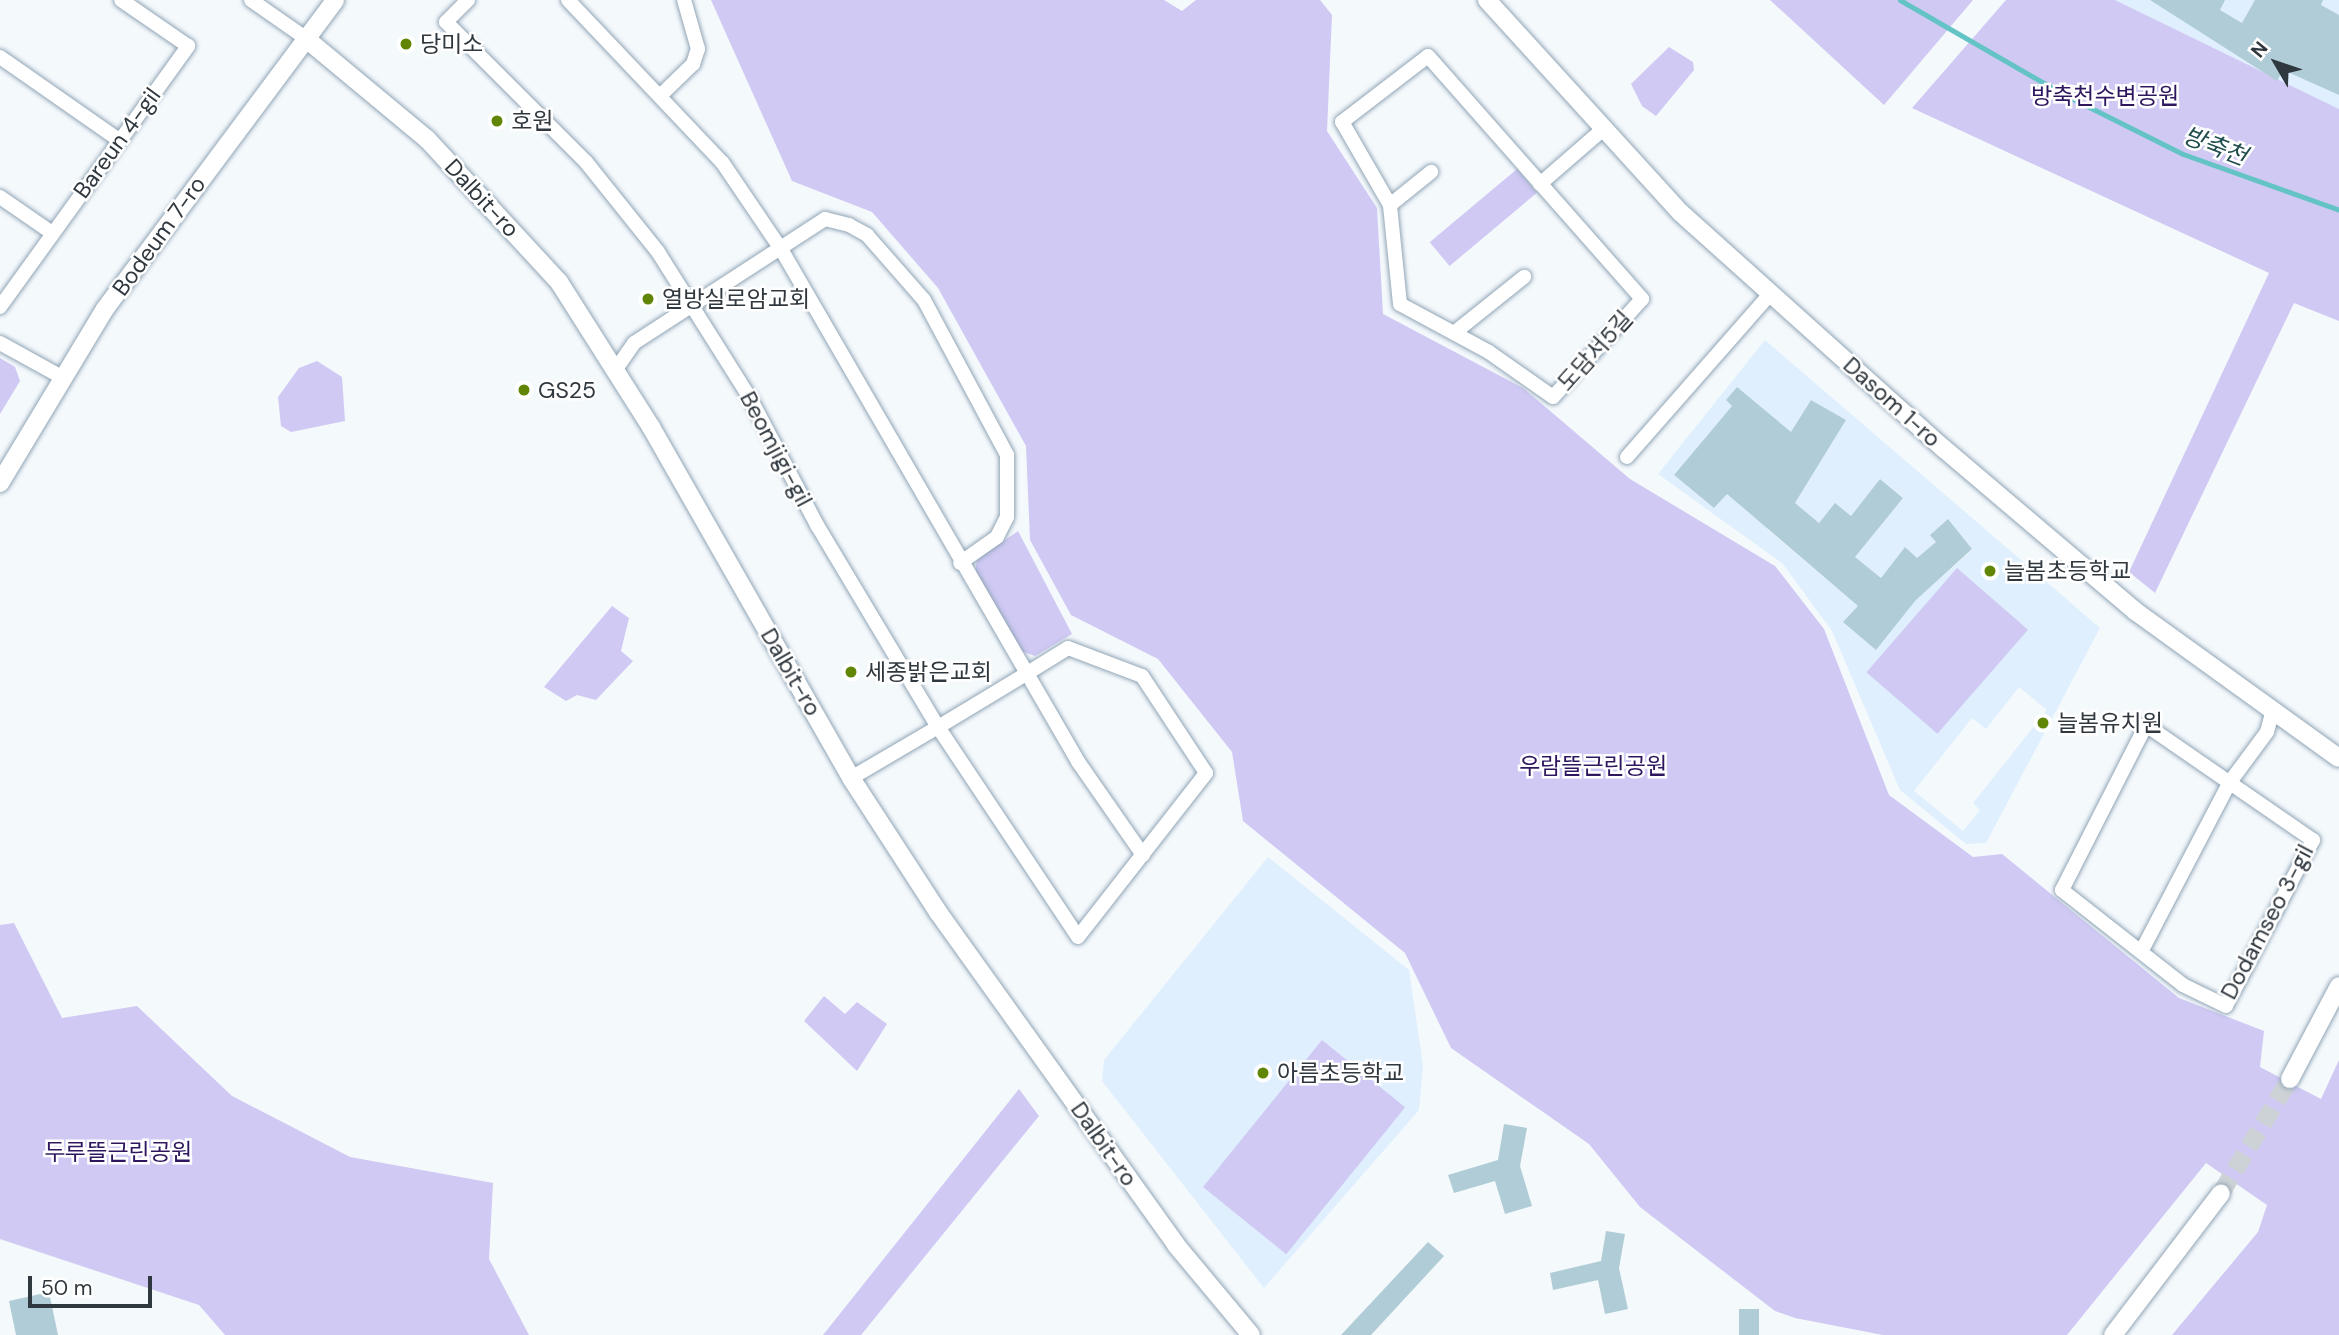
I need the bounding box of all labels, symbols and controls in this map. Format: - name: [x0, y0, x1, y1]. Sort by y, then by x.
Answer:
- north arrow: [2241, 28, 2311, 98]
- place label: 당미소: [420, 30, 483, 58]
- marker: 당미소: [398, 36, 414, 52]
- text: N: [2245, 36, 2273, 63]
- street label: Bareun 4-gil: [68, 82, 166, 204]
- park label: 방축천수변공원: [2031, 82, 2179, 110]
- place label: 호원: [511, 107, 553, 135]
- marker: 호원: [489, 113, 505, 129]
- water label: 방축천: [2179, 121, 2251, 171]
- street label: Dalbit-ro: [439, 153, 525, 243]
- street label: Bodeum 7-ro: [107, 171, 211, 301]
- place label: 열방실로암교회: [662, 285, 810, 313]
- marker: 열방실로암교회: [640, 291, 656, 307]
- street label: 도담서5길: [1552, 305, 1638, 397]
- street label: Dasom 1-ro: [1838, 351, 1946, 453]
- place label: GS25: [538, 376, 596, 404]
- marker: GS25: [516, 382, 532, 398]
- street label: Beomjigi-gil: [734, 387, 818, 511]
- place label: 늘봄초등학교: [2004, 557, 2131, 585]
- marker: 늘봄초등학교: [1982, 563, 1998, 579]
- street label: Dalbit-ro: [755, 623, 827, 721]
- place label: 세종밝은교회: [865, 658, 992, 686]
- marker: 세종밝은교회: [843, 664, 859, 680]
- place label: 늘봄유치원: [2057, 709, 2163, 737]
- marker: 늘봄유치원: [2035, 715, 2051, 731]
- park label: 우람뜰근린공원: [1519, 752, 1667, 780]
- street label: Dodamseo 3-gil: [2215, 840, 2319, 1004]
- place label: 아름초등학교: [1277, 1059, 1404, 1087]
- marker: 아름초등학교: [1255, 1065, 1271, 1081]
- street label: Dalbit-ro: [1065, 1097, 1143, 1191]
- park label: 두루뜰근린공원: [44, 1138, 192, 1166]
- scale bar: [32, 1262, 156, 1306]
- text: 50 m: [41, 1274, 92, 1302]

